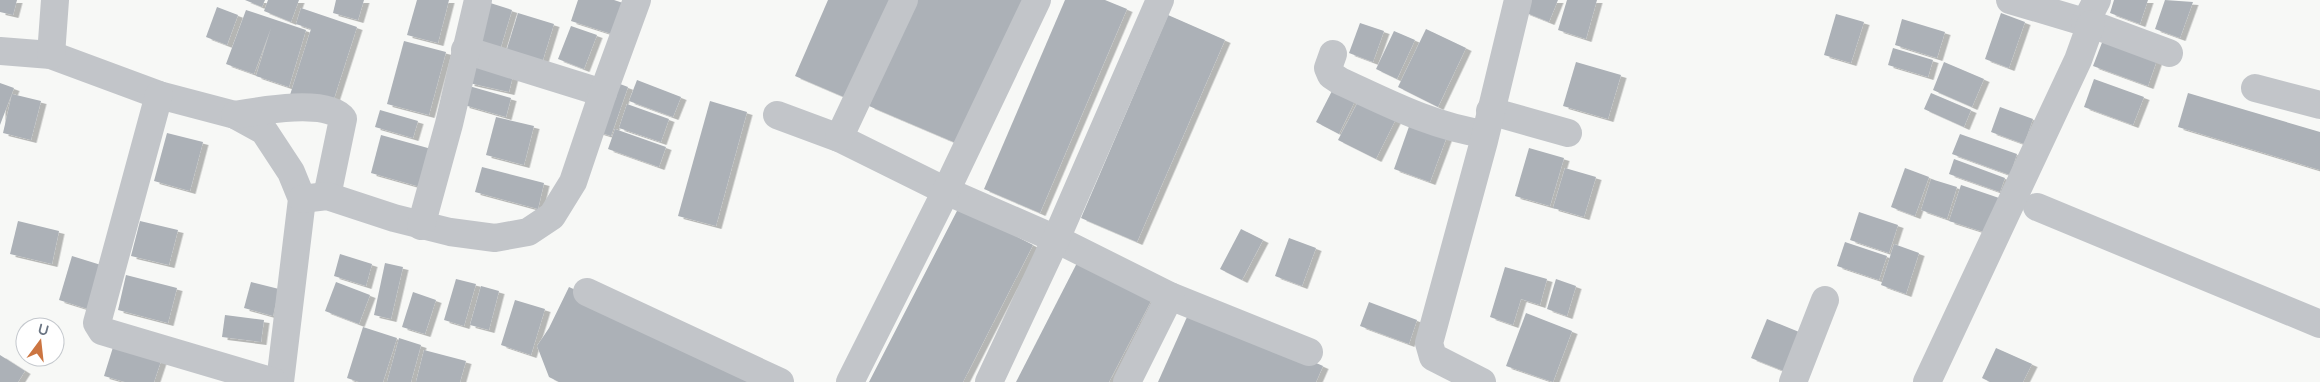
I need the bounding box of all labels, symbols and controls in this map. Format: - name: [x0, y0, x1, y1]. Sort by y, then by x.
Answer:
- north arrow: [15, 317, 65, 367]
- text: U: [36, 320, 51, 340]

